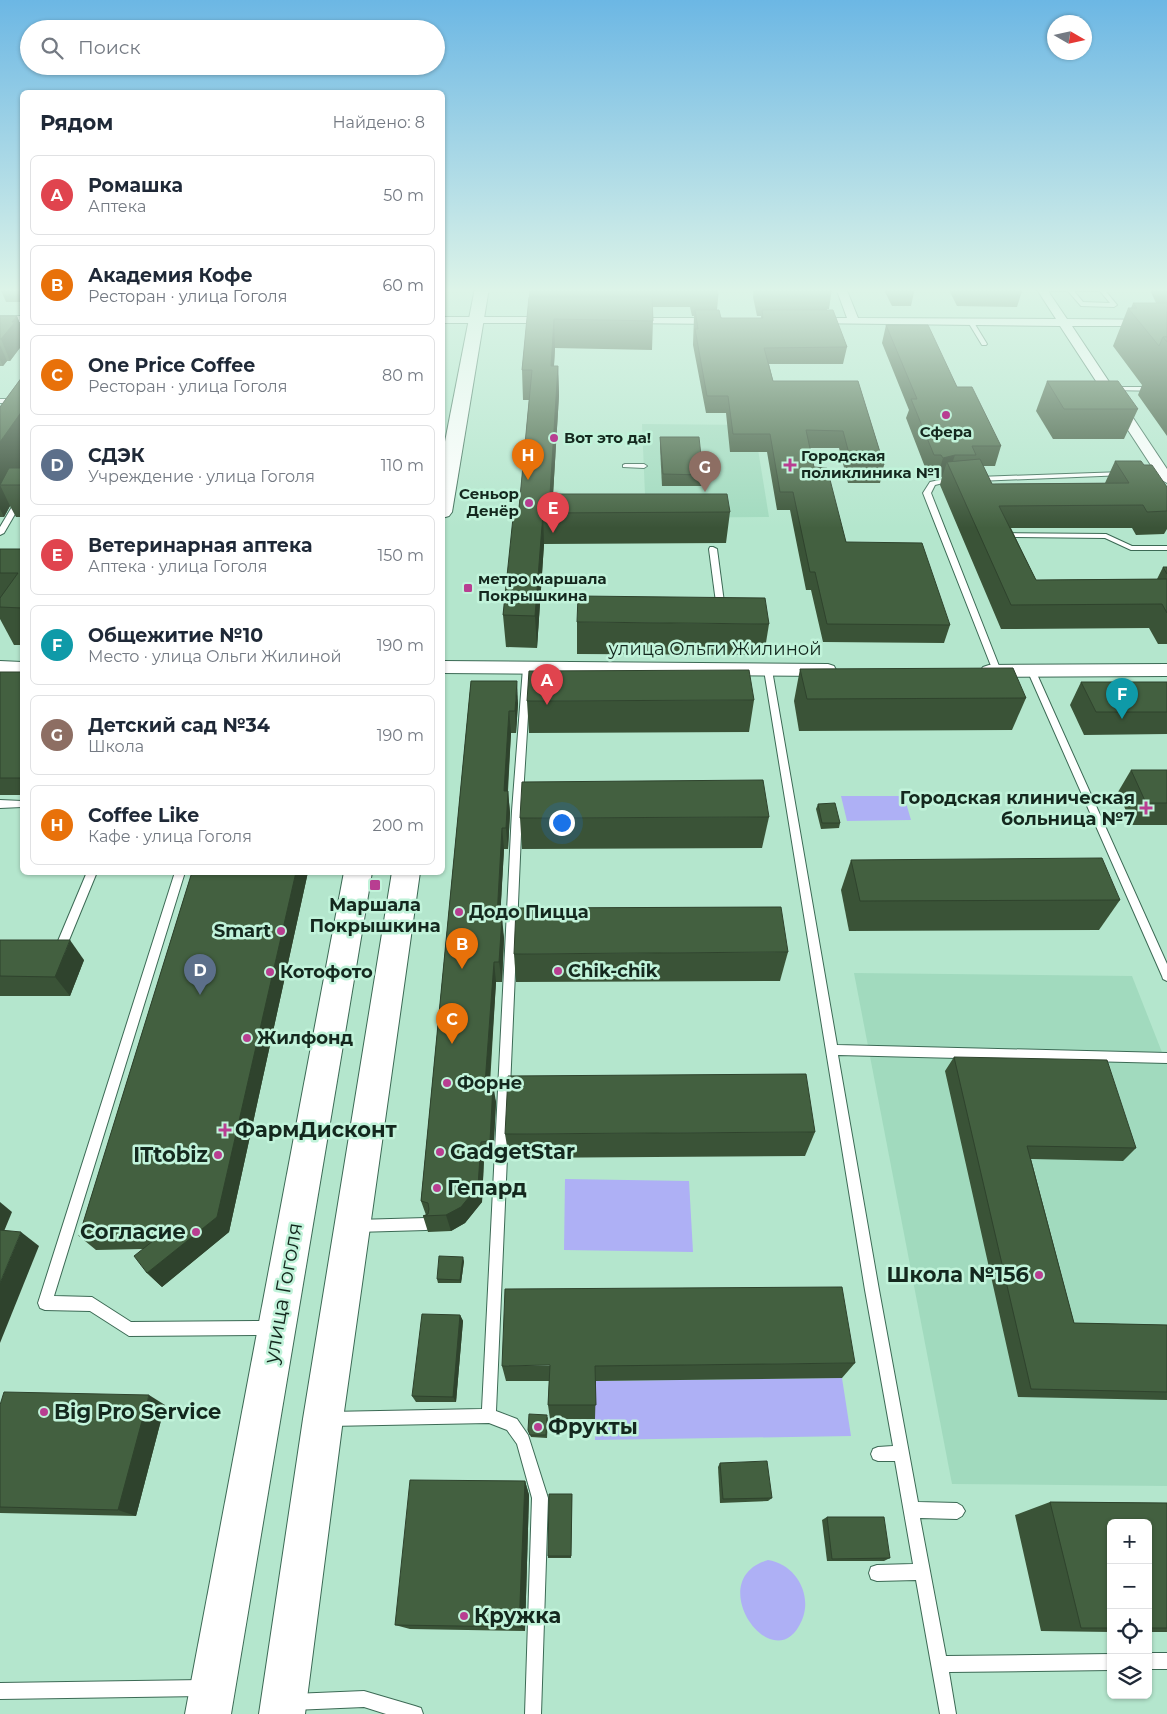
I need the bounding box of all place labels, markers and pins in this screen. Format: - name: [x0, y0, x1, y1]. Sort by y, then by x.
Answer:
- marker: Сфера: [940, 409, 952, 421]
- place label: Сфера: [920, 422, 972, 441]
- place label: Вот это да!: [564, 428, 651, 447]
- marker: Вот это да!: [548, 432, 560, 444]
- pin: H: [512, 439, 544, 480]
- place label: Городская поликлиника №1: [801, 446, 940, 482]
- pin: G: [689, 451, 721, 492]
- marker: Городская поликлиника №1: [783, 458, 797, 472]
- place label: Сеньор Денёр: [459, 484, 519, 520]
- pin: E: [537, 492, 569, 533]
- marker: Сеньор Денёр: [523, 497, 535, 509]
- place label: метро маршала Покрышкина: [478, 569, 606, 605]
- marker: метро маршала Покрышкина: [462, 582, 474, 594]
- pin: A: [531, 664, 563, 705]
- pin: F: [1106, 678, 1138, 719]
- place label: Городская клиническая больница №7: [900, 787, 1135, 830]
- marker: Городская клиническая больница №7: [1139, 801, 1153, 815]
- marker: Маршала Покрышкина: [368, 878, 382, 892]
- place label: Маршала Покрышкина: [309, 894, 441, 937]
- place label: Додо Пицца: [469, 901, 589, 923]
- marker: Додо Пицца: [453, 906, 465, 918]
- place label: Smart: [214, 920, 271, 942]
- marker: Smart: [275, 925, 287, 937]
- pin: B: [446, 928, 478, 969]
- pin: D: [184, 954, 216, 995]
- place label: Chik-chik: [568, 960, 658, 982]
- place label: Котофото: [280, 961, 373, 983]
- marker: Chik-chik: [552, 965, 564, 977]
- marker: Котофото: [264, 966, 276, 978]
- pin: C: [436, 1003, 468, 1044]
- place label: Жилфонд: [257, 1027, 354, 1049]
- marker: Жилфонд: [241, 1032, 253, 1044]
- place label: Форне: [457, 1072, 522, 1094]
- marker: Форне: [441, 1077, 453, 1089]
- place label: ФармДисконт: [235, 1117, 398, 1142]
- marker: ФармДисконт: [219, 1124, 231, 1136]
- place label: GadgetStar: [450, 1139, 575, 1164]
- place label: ITtobiz: [133, 1142, 208, 1167]
- marker: GadgetStar: [434, 1146, 446, 1158]
- marker: ITtobiz: [212, 1149, 224, 1161]
- place label: Гепард: [447, 1175, 527, 1200]
- marker: Гепард: [431, 1182, 443, 1194]
- place label: Согласие: [80, 1219, 186, 1244]
- marker: Согласие: [190, 1226, 202, 1238]
- place label: Школа №156: [886, 1262, 1029, 1287]
- marker: Школа №156: [1033, 1269, 1045, 1281]
- place label: Big Pro Service: [54, 1399, 221, 1424]
- marker: Big Pro Service: [38, 1406, 50, 1418]
- place label: Фрукты: [548, 1414, 638, 1439]
- marker: Фрукты: [532, 1421, 544, 1433]
- place label: Кружка: [474, 1603, 561, 1628]
- marker: Кружка: [458, 1610, 470, 1622]

